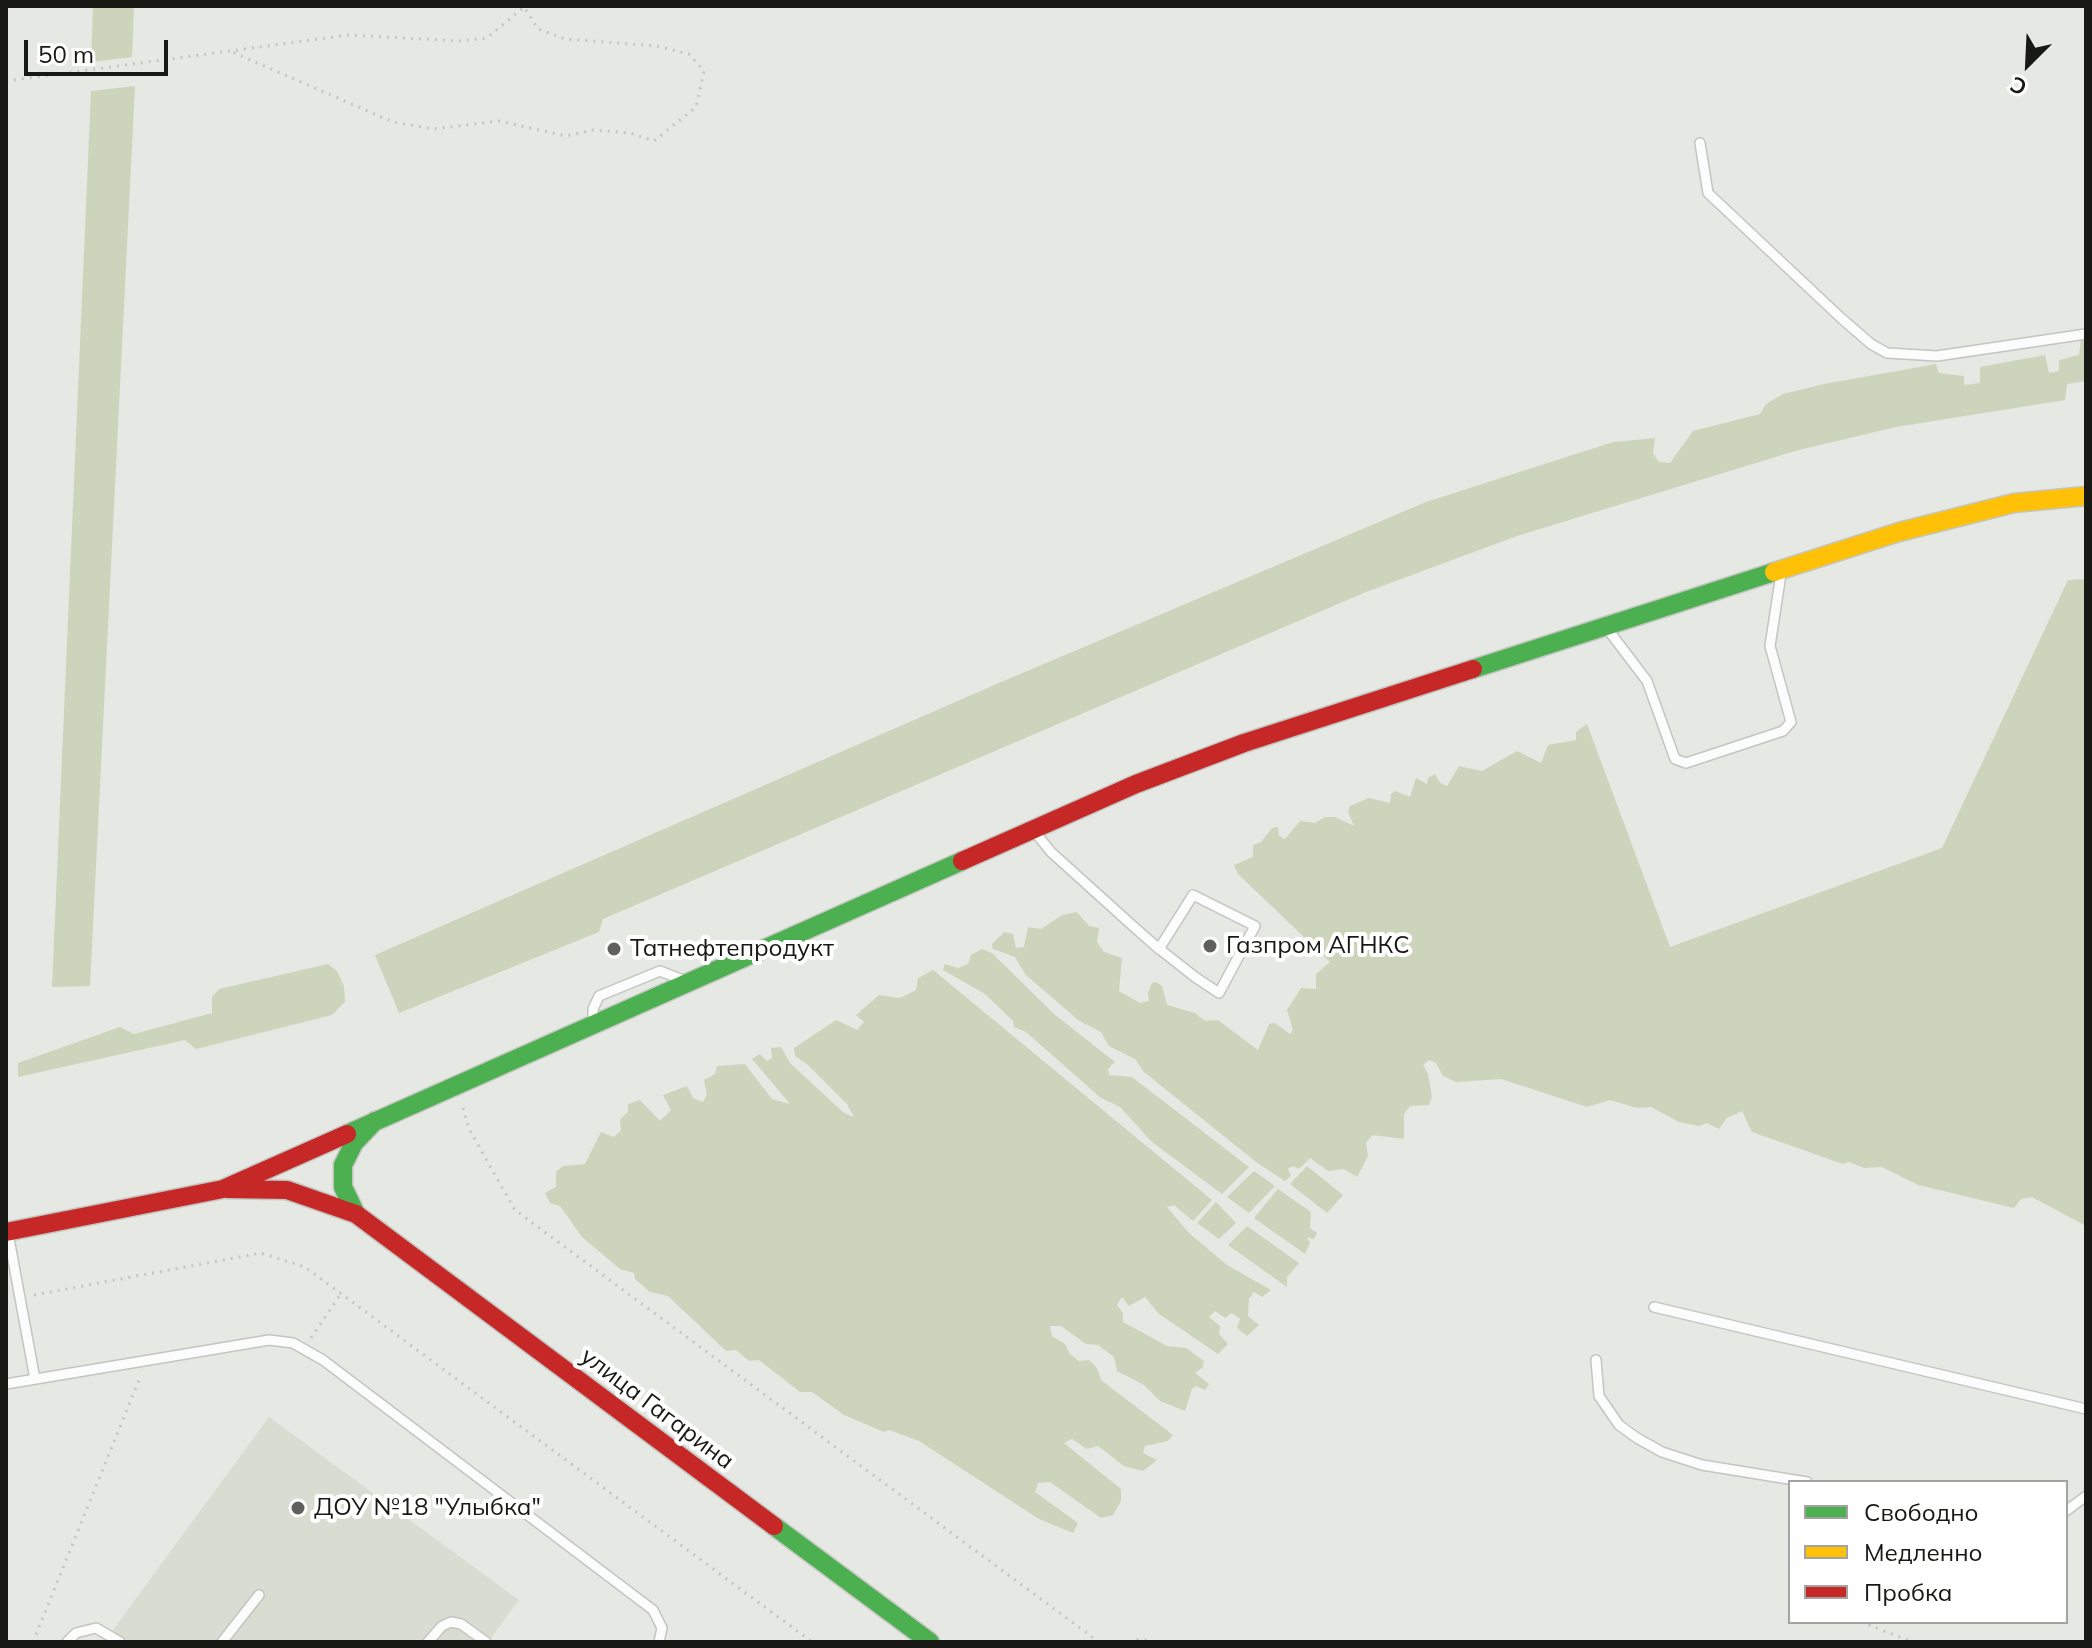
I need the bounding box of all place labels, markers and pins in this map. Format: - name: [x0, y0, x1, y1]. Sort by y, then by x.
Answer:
- place label: Газпром АГНКС: [1226, 932, 1410, 960]
- place label: Татнефтепродукт: [630, 935, 834, 963]
- marker: Газпром АГНКС: [1201, 937, 1219, 955]
- marker: Татнефтепродукт: [605, 940, 623, 958]
- place label: ДОУ №18 "Улыбка": [314, 1494, 541, 1522]
- marker: ДОУ №18 "Улыбка": [289, 1499, 307, 1517]

